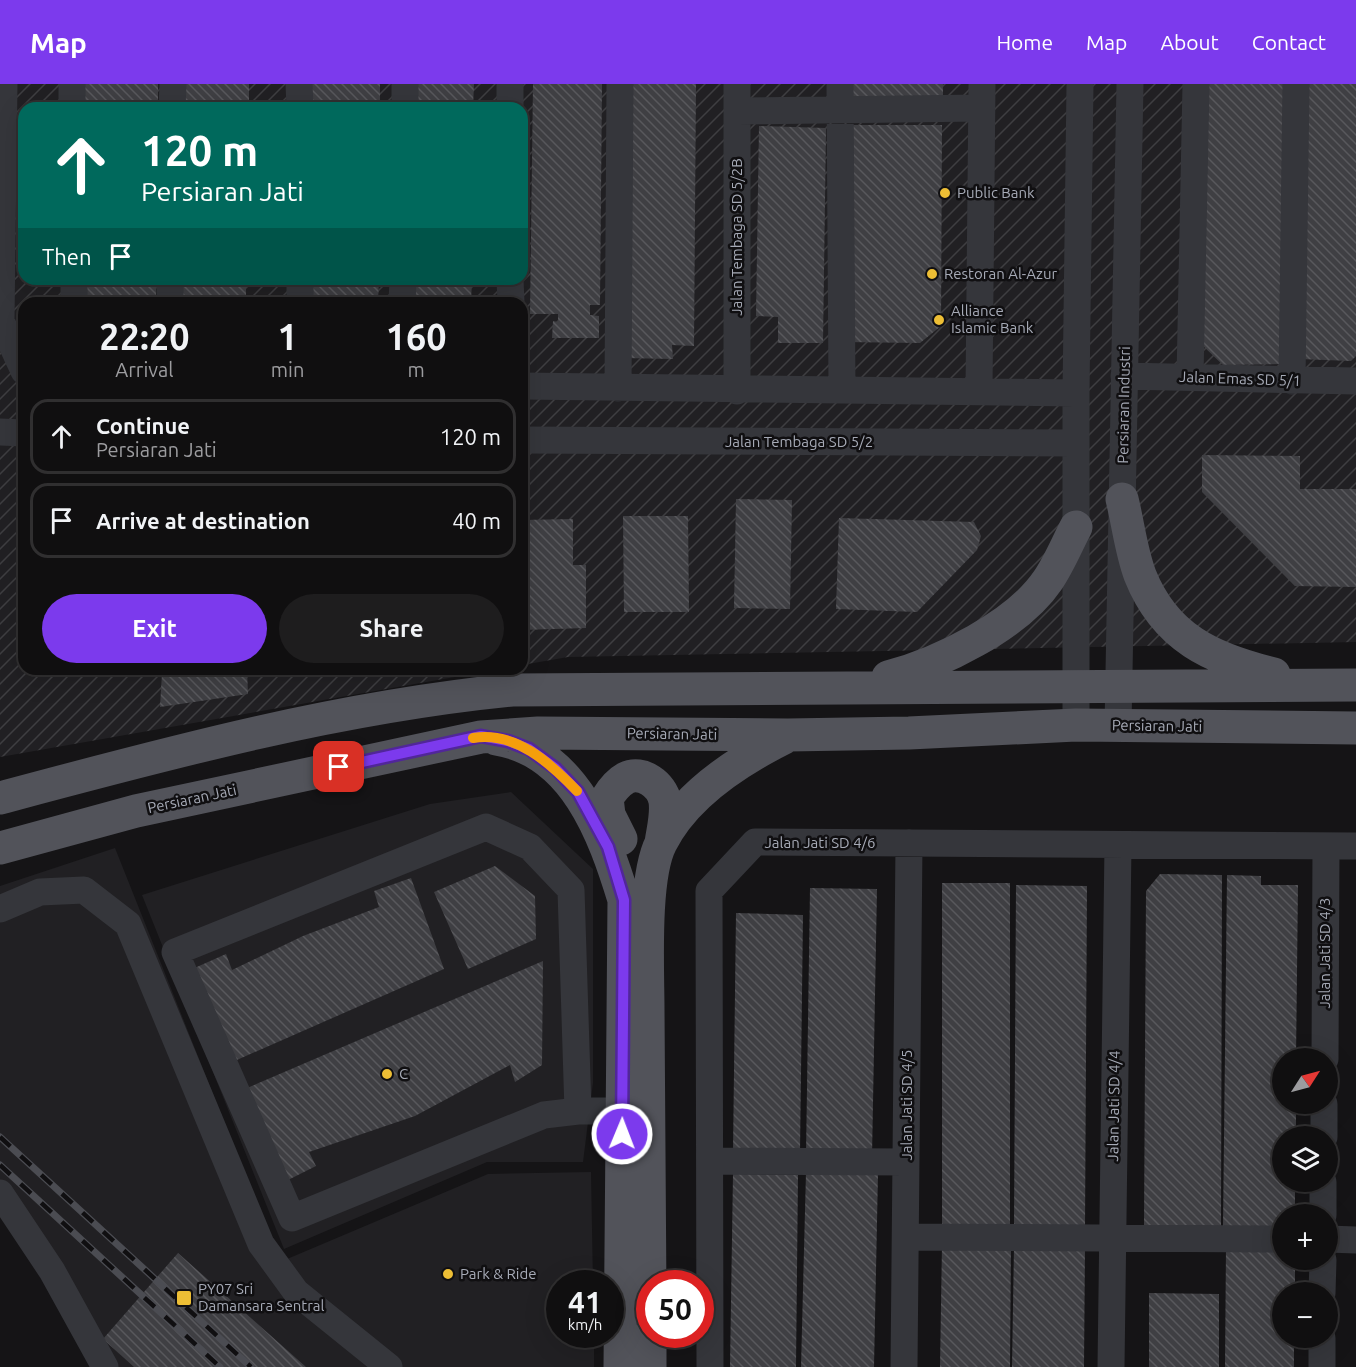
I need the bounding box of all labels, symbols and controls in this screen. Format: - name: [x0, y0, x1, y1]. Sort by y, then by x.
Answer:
- text: Map: [30, 27, 87, 58]
- text: Home: [996, 30, 1053, 54]
- text: Map: [1086, 30, 1127, 54]
- text: About: [1160, 30, 1219, 54]
- text: Contact: [1252, 30, 1326, 54]
- icon: ahead: [42, 126, 120, 204]
- text: 120 m: [141, 127, 258, 174]
- street label: Jalan Tembaga SD 5/2B: [728, 158, 745, 316]
- text: Persiaran Jati: [141, 176, 304, 206]
- place label: Public Bank: [957, 184, 1035, 201]
- marker: Public Bank: [938, 186, 952, 200]
- icon: arrive: [104, 240, 137, 273]
- text: Then: [42, 244, 92, 269]
- place label: Restoran Al-Azur: [944, 265, 1058, 282]
- marker: Restoran Al-Azur: [925, 267, 939, 281]
- place label: Alliance Islamic Bank: [951, 302, 1034, 336]
- marker: Alliance Islamic Bank: [932, 313, 946, 327]
- text: 22:20: [99, 316, 189, 357]
- text: 1: [277, 316, 298, 357]
- text: 160: [386, 316, 447, 357]
- street label: Persiaran Industri: [1114, 346, 1133, 464]
- text: Arrival: [115, 358, 174, 381]
- text: min: [271, 358, 304, 381]
- text: m: [408, 358, 425, 381]
- street label: Jalan Emas SD 5/1: [1179, 368, 1301, 389]
- text: Continue: [96, 413, 190, 438]
- icon: ahead: [45, 420, 78, 453]
- text: 120 m: [440, 424, 501, 449]
- street label: Jalan Tembaga SD 5/2: [725, 433, 873, 450]
- text: Persiaran Jati: [96, 438, 217, 461]
- icon: arrive: [45, 504, 78, 537]
- text: Arrive at destination: [96, 508, 310, 533]
- text: 40 m: [452, 508, 501, 533]
- button: Exit: [42, 594, 267, 663]
- button: Share: [279, 594, 504, 663]
- street label: Persiaran Jati: [1112, 716, 1202, 735]
- street label: Persiaran Jati: [627, 724, 717, 743]
- pin: [313, 741, 364, 792]
- icon: arrive: [322, 750, 355, 783]
- street label: Persiaran Jati: [146, 781, 238, 816]
- street label: Jalan Jati SD 4/6: [764, 834, 876, 851]
- street label: Jalan Jati SD 4/3: [1316, 897, 1333, 1009]
- north arrow: [1272, 1048, 1338, 1114]
- map controls: [1272, 1048, 1338, 1348]
- street label: Jalan Jati SD 4/5: [898, 1049, 915, 1161]
- street label: Jalan Jati SD 4/4: [1104, 1050, 1123, 1162]
- place label: C: [399, 1065, 408, 1082]
- marker: C: [380, 1067, 394, 1081]
- position arrow: [590, 1102, 654, 1166]
- button: layers: [1272, 1126, 1338, 1192]
- button: +: [1272, 1204, 1338, 1270]
- place label: Park & Ride: [460, 1265, 537, 1282]
- marker: Park & Ride: [441, 1267, 455, 1281]
- speed limit sign: 50: [636, 1270, 714, 1348]
- place label: PY07 Sri Damansara Sentral: [198, 1280, 325, 1314]
- button: −: [1272, 1282, 1338, 1348]
- text: 41: [568, 1285, 602, 1319]
- marker: PY07 Sri Damansara Sentral: [175, 1289, 193, 1307]
- text: km/h: [568, 1316, 602, 1333]

